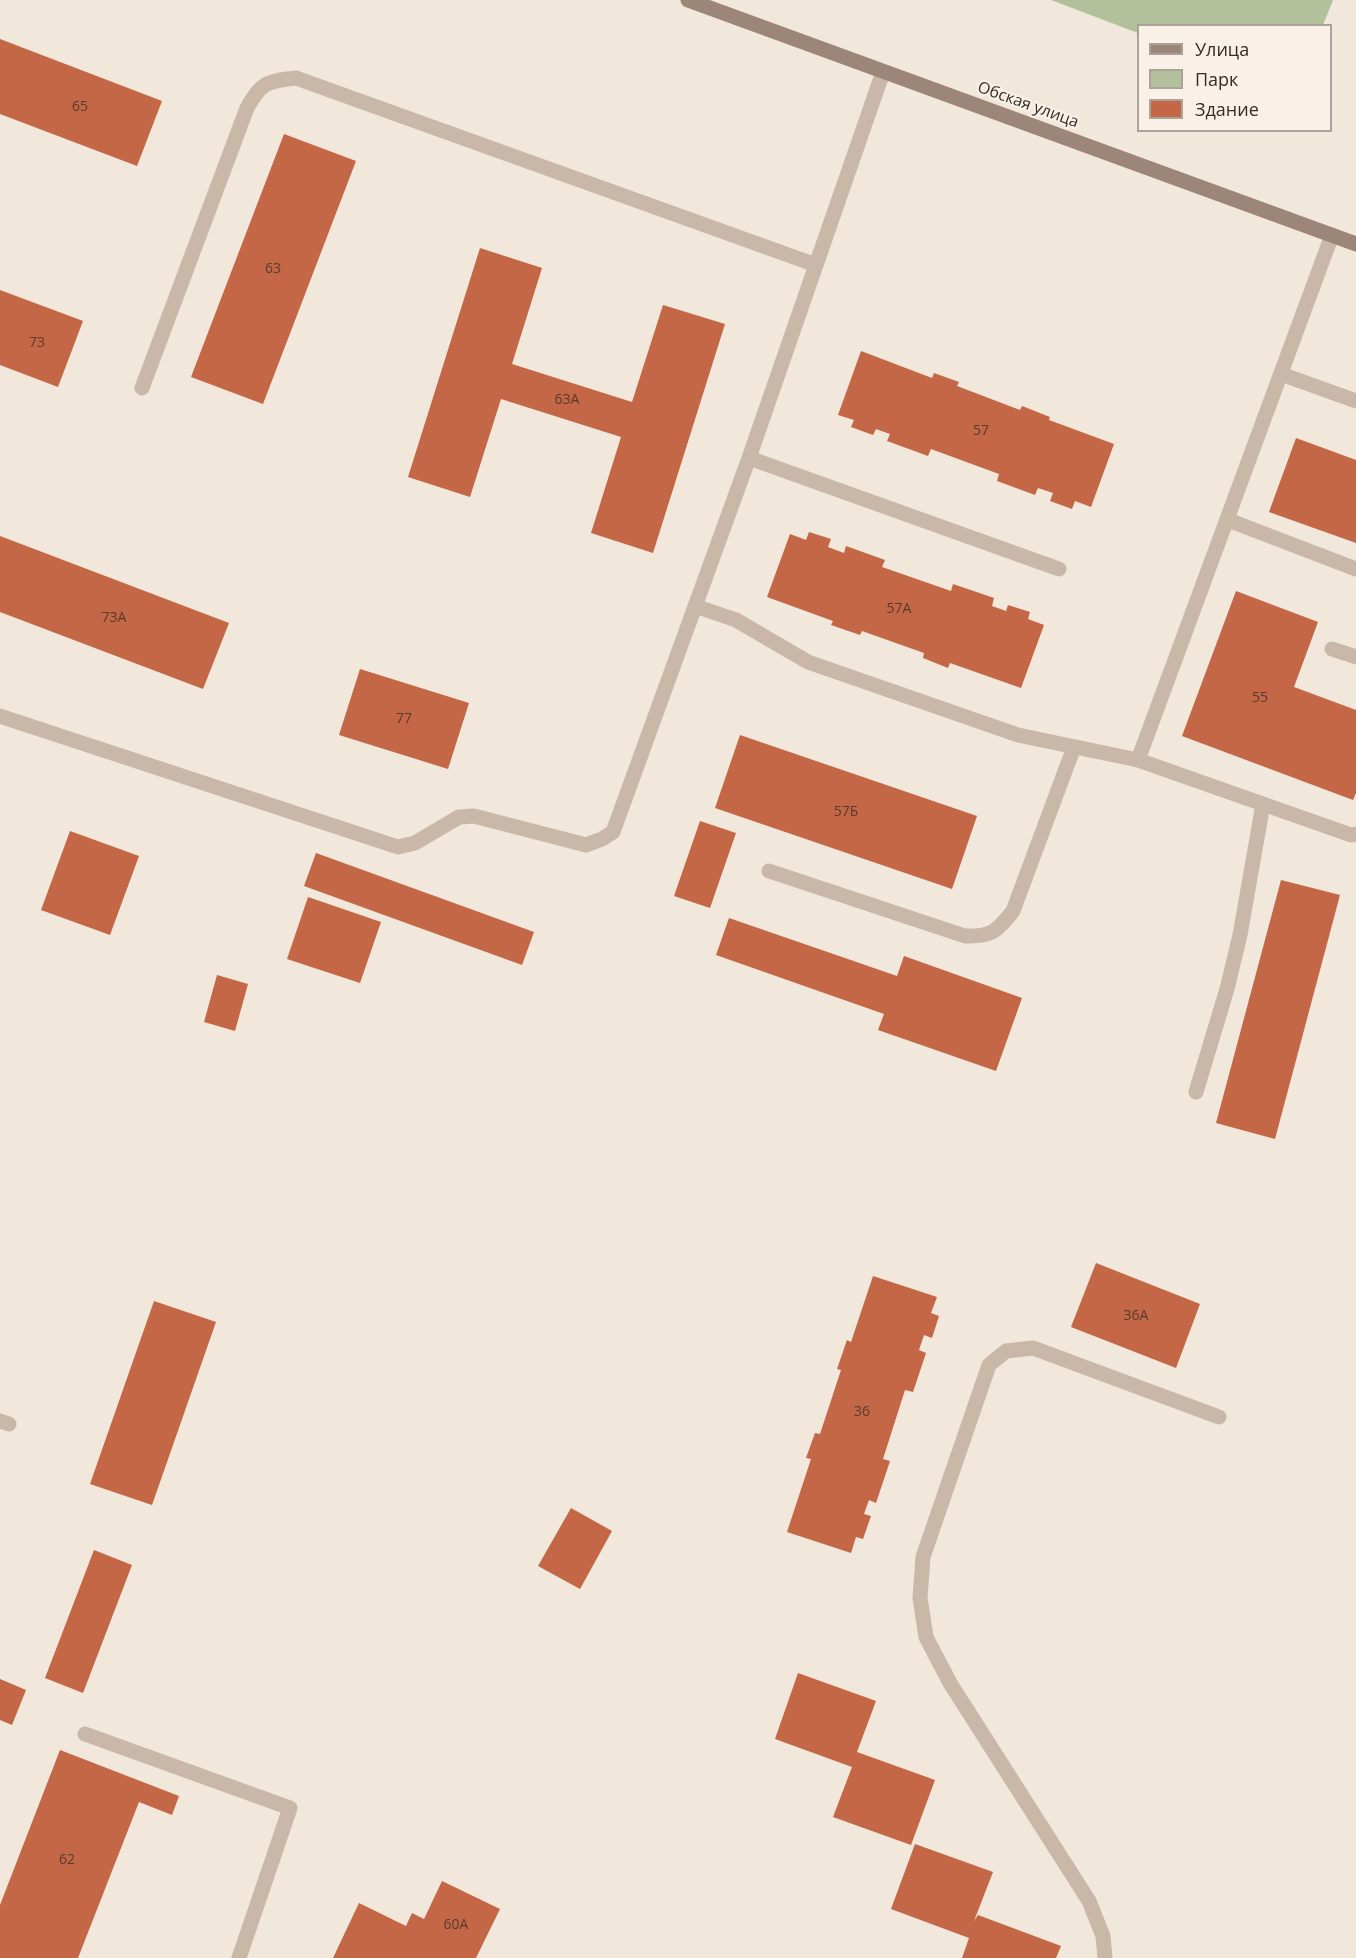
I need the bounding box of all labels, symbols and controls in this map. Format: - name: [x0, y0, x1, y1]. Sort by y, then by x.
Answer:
- legend: [1137, 24, 1332, 132]
- text: Улица: [1195, 37, 1249, 61]
- text: Парк: [1195, 67, 1238, 91]
- street label: Обская улица: [975, 78, 1081, 132]
- text: Здание: [1195, 97, 1259, 121]
- house number: 65: [72, 99, 88, 115]
- house number: 63: [265, 261, 281, 277]
- house number: 73: [29, 335, 45, 351]
- house number: 63А: [555, 392, 579, 408]
- house number: 57: [973, 423, 989, 439]
- house number: 57А: [887, 601, 911, 617]
- house number: 73А: [102, 610, 126, 626]
- house number: 55: [1252, 690, 1268, 706]
- house number: 77: [396, 711, 412, 727]
- house number: 57Б: [834, 804, 858, 820]
- house number: 36А: [1124, 1308, 1148, 1324]
- house number: 36: [854, 1404, 870, 1420]
- house number: 62: [59, 1852, 75, 1868]
- house number: 60А: [444, 1917, 468, 1933]

